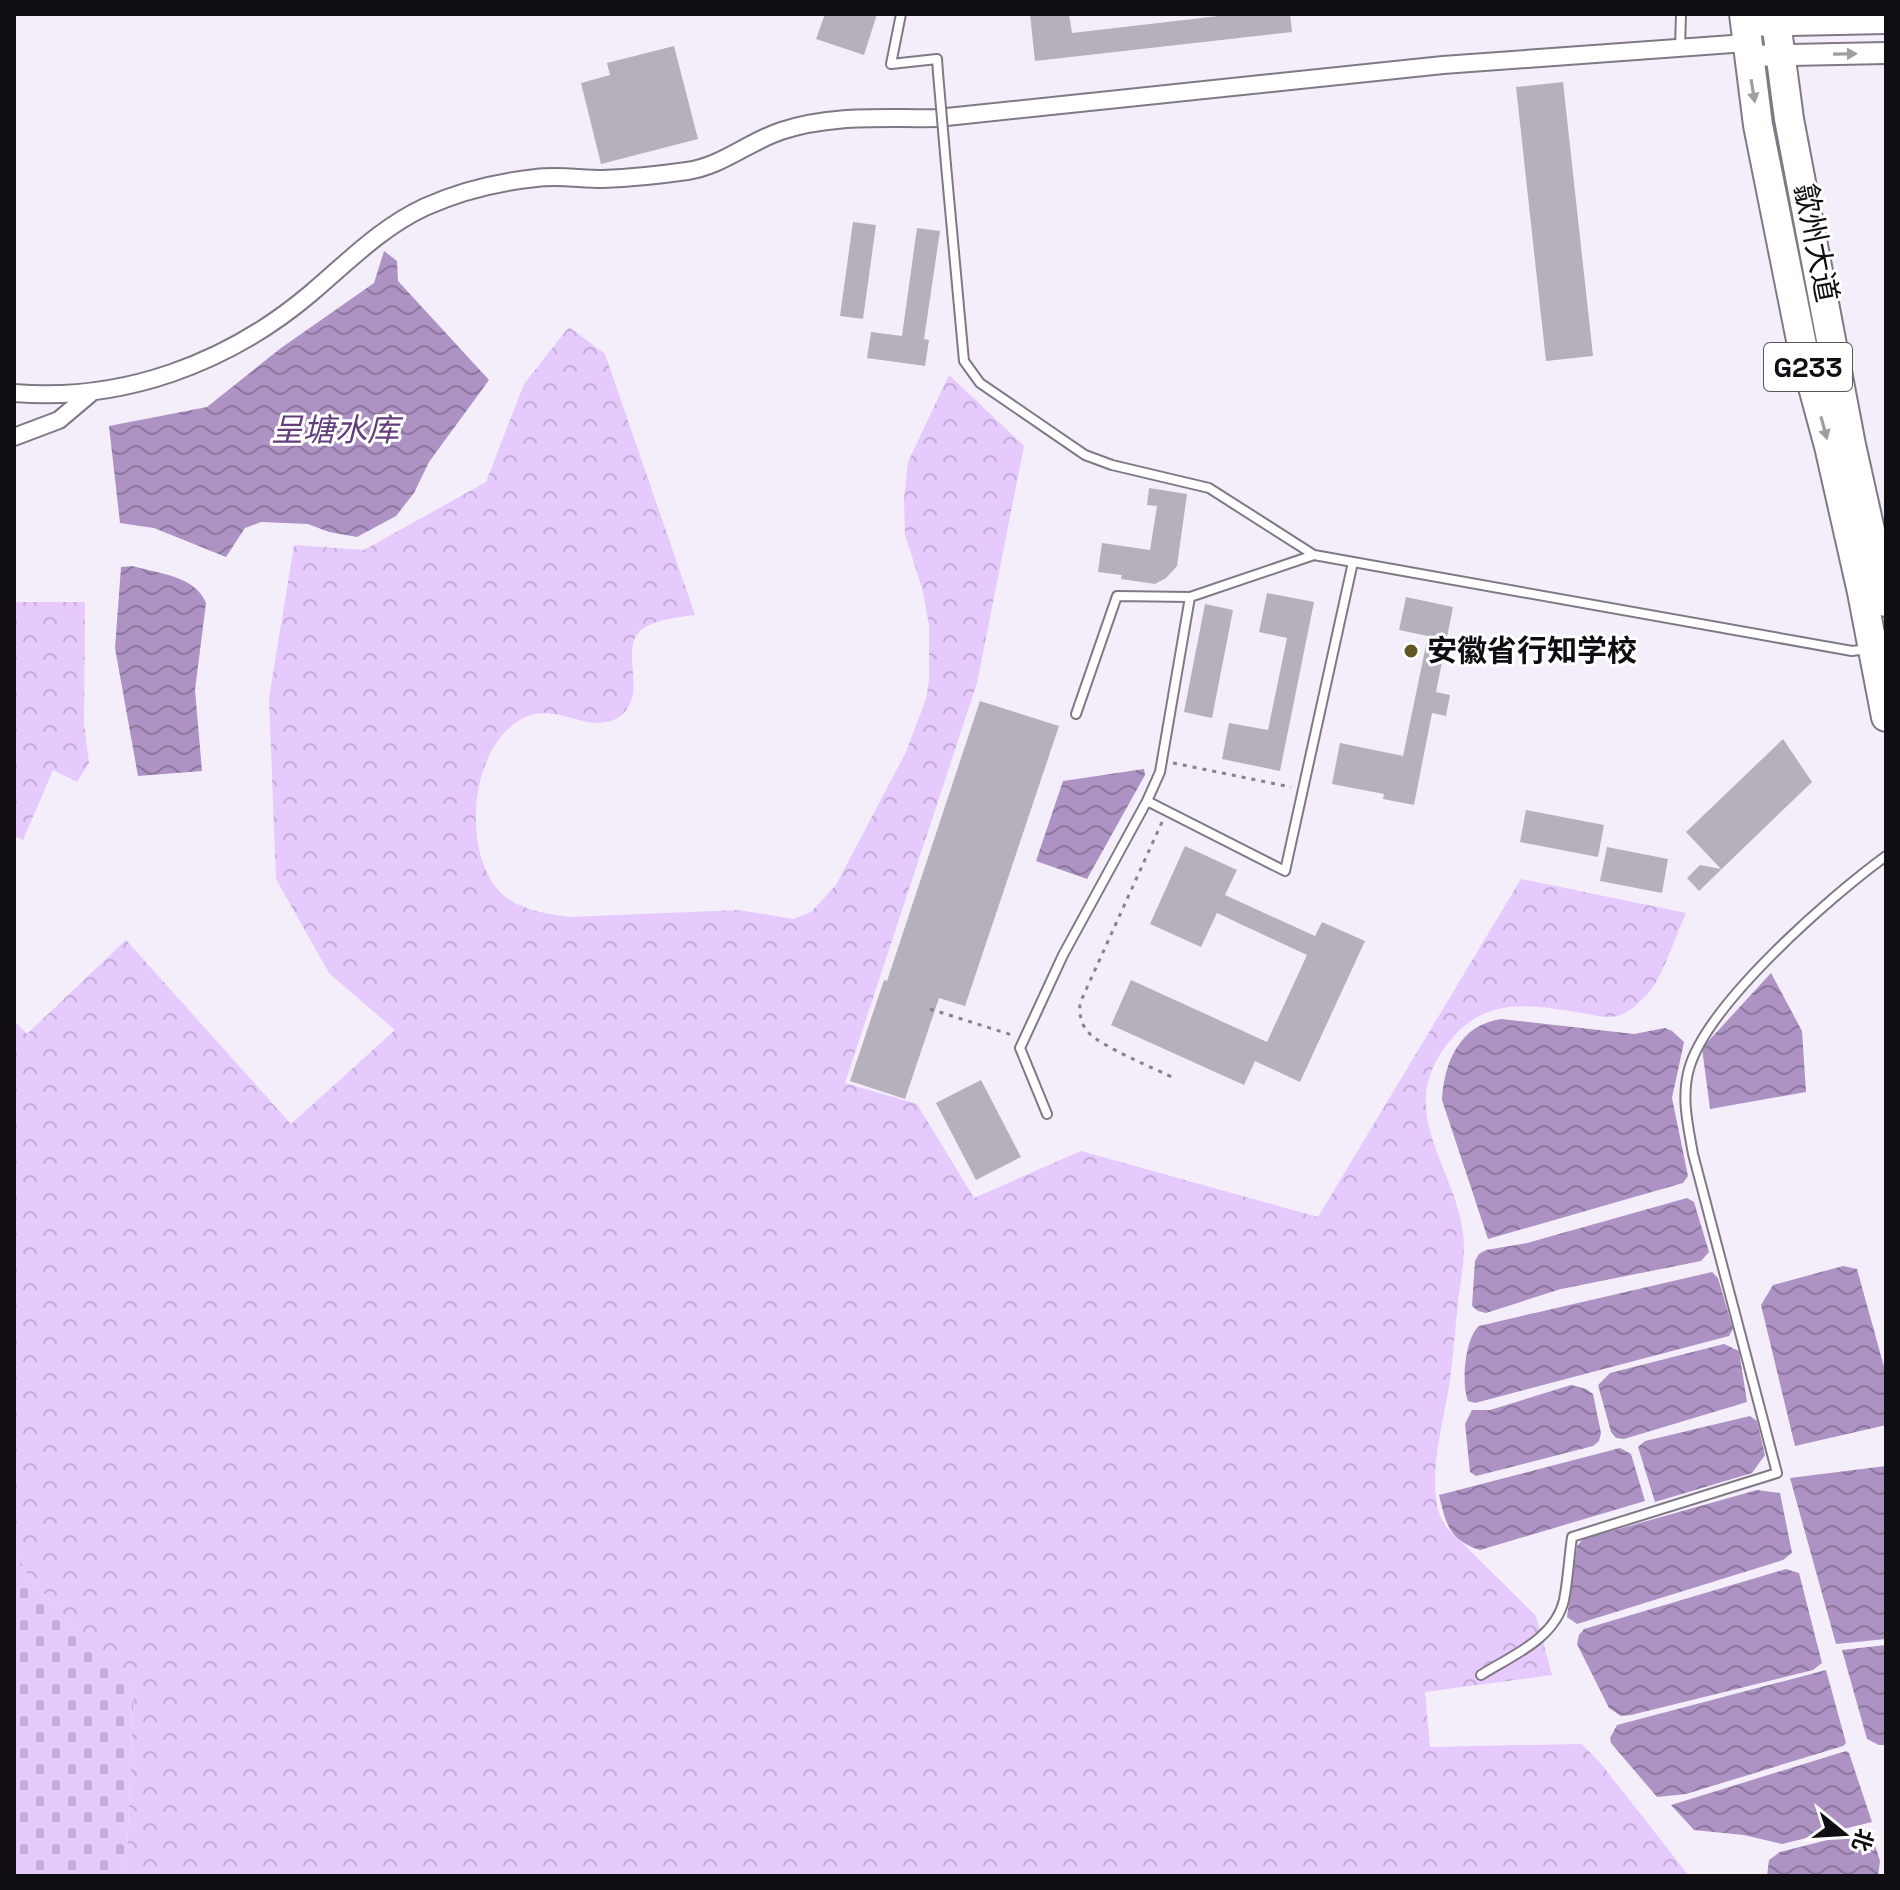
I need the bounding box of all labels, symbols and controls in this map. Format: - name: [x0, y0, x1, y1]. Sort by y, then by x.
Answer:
- one-way arrow: [1833, 48, 1858, 60]
- one-way arrow: [1747, 79, 1759, 104]
- street label: 歙州大道: [1786, 180, 1847, 306]
- road number: G233: [1764, 343, 1852, 391]
- water label: 呈塘水库: [271, 410, 404, 450]
- one-way arrow: [1819, 415, 1831, 440]
- place label: 安徽省行知学校: [1427, 631, 1637, 670]
- marker: 安徽省行知学校: [1402, 642, 1420, 660]
- north arrow: [1804, 1794, 1884, 1874]
- text: 北: [1846, 1825, 1880, 1855]

